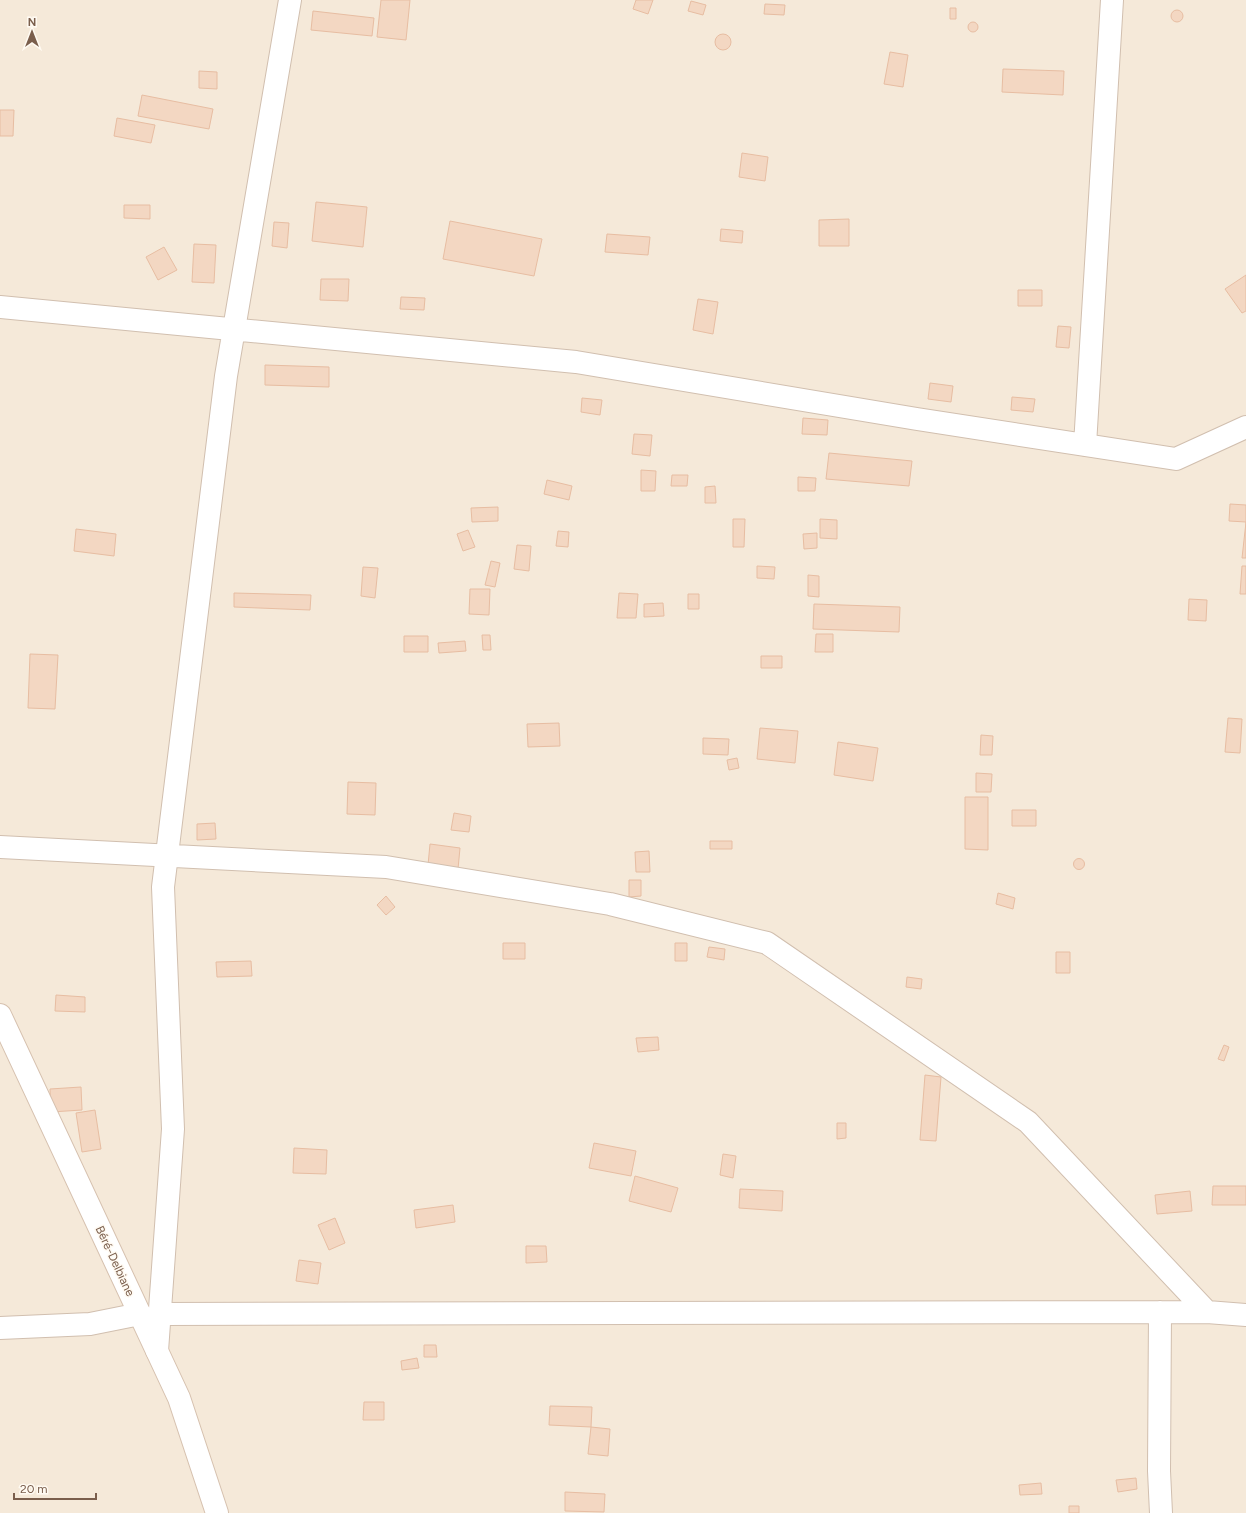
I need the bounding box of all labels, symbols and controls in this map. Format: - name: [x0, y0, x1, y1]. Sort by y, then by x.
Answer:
- north arrow: [12, 12, 52, 52]
- text: N: [28, 16, 36, 29]
- street label: Béré-Delbiane: [93, 1224, 138, 1299]
- scale bar: [14, 1475, 96, 1501]
- text: 20 m: [20, 1482, 48, 1496]

